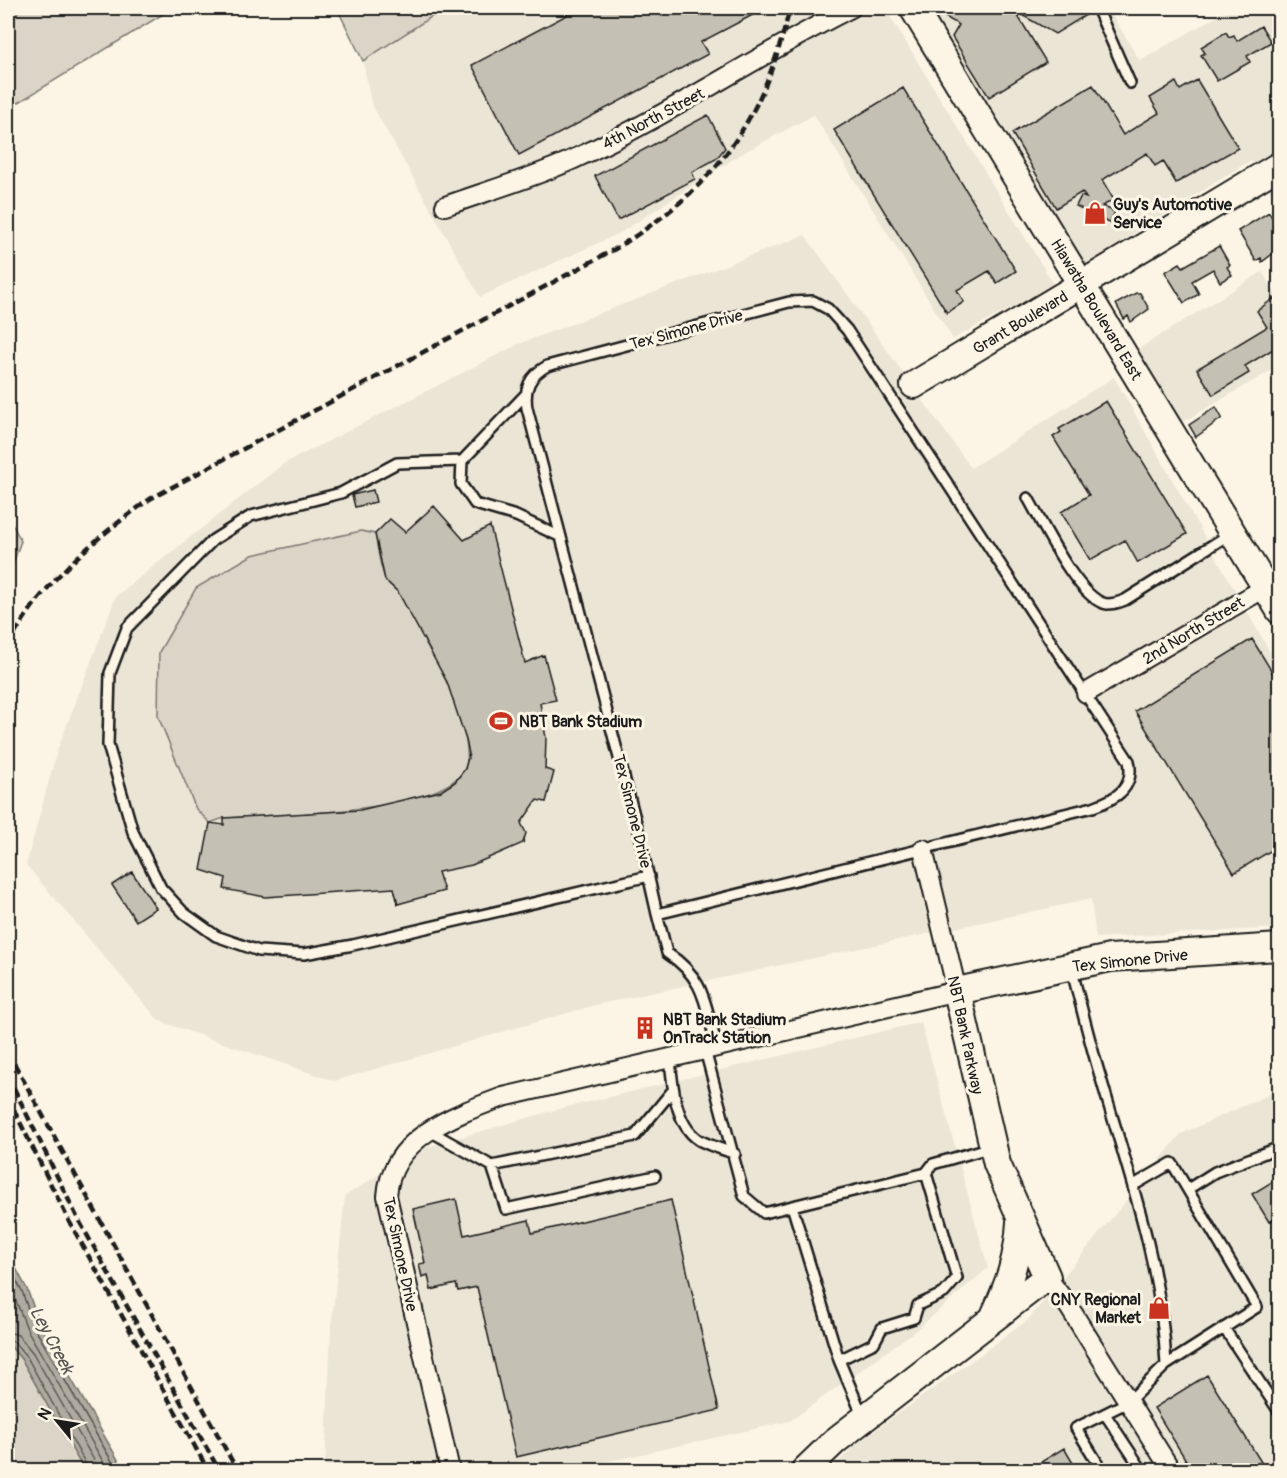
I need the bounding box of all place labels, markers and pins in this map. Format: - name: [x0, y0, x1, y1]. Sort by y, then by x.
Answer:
- place label: Guy's Automotive Service: [1113, 195, 1233, 233]
- shop icon: Guy's Automotive Service: [1082, 200, 1108, 226]
- sports icon: NBT Bank Stadium: [488, 708, 514, 734]
- place label: NBT Bank Stadium: [519, 712, 642, 732]
- place label: NBT Bank Stadium OnTrack Station: [663, 1010, 786, 1048]
- building icon: NBT Bank Stadium OnTrack Station: [632, 1015, 658, 1041]
- place label: CNY Regional Market: [1051, 1290, 1142, 1328]
- shop icon: CNY Regional Market: [1146, 1295, 1172, 1321]

